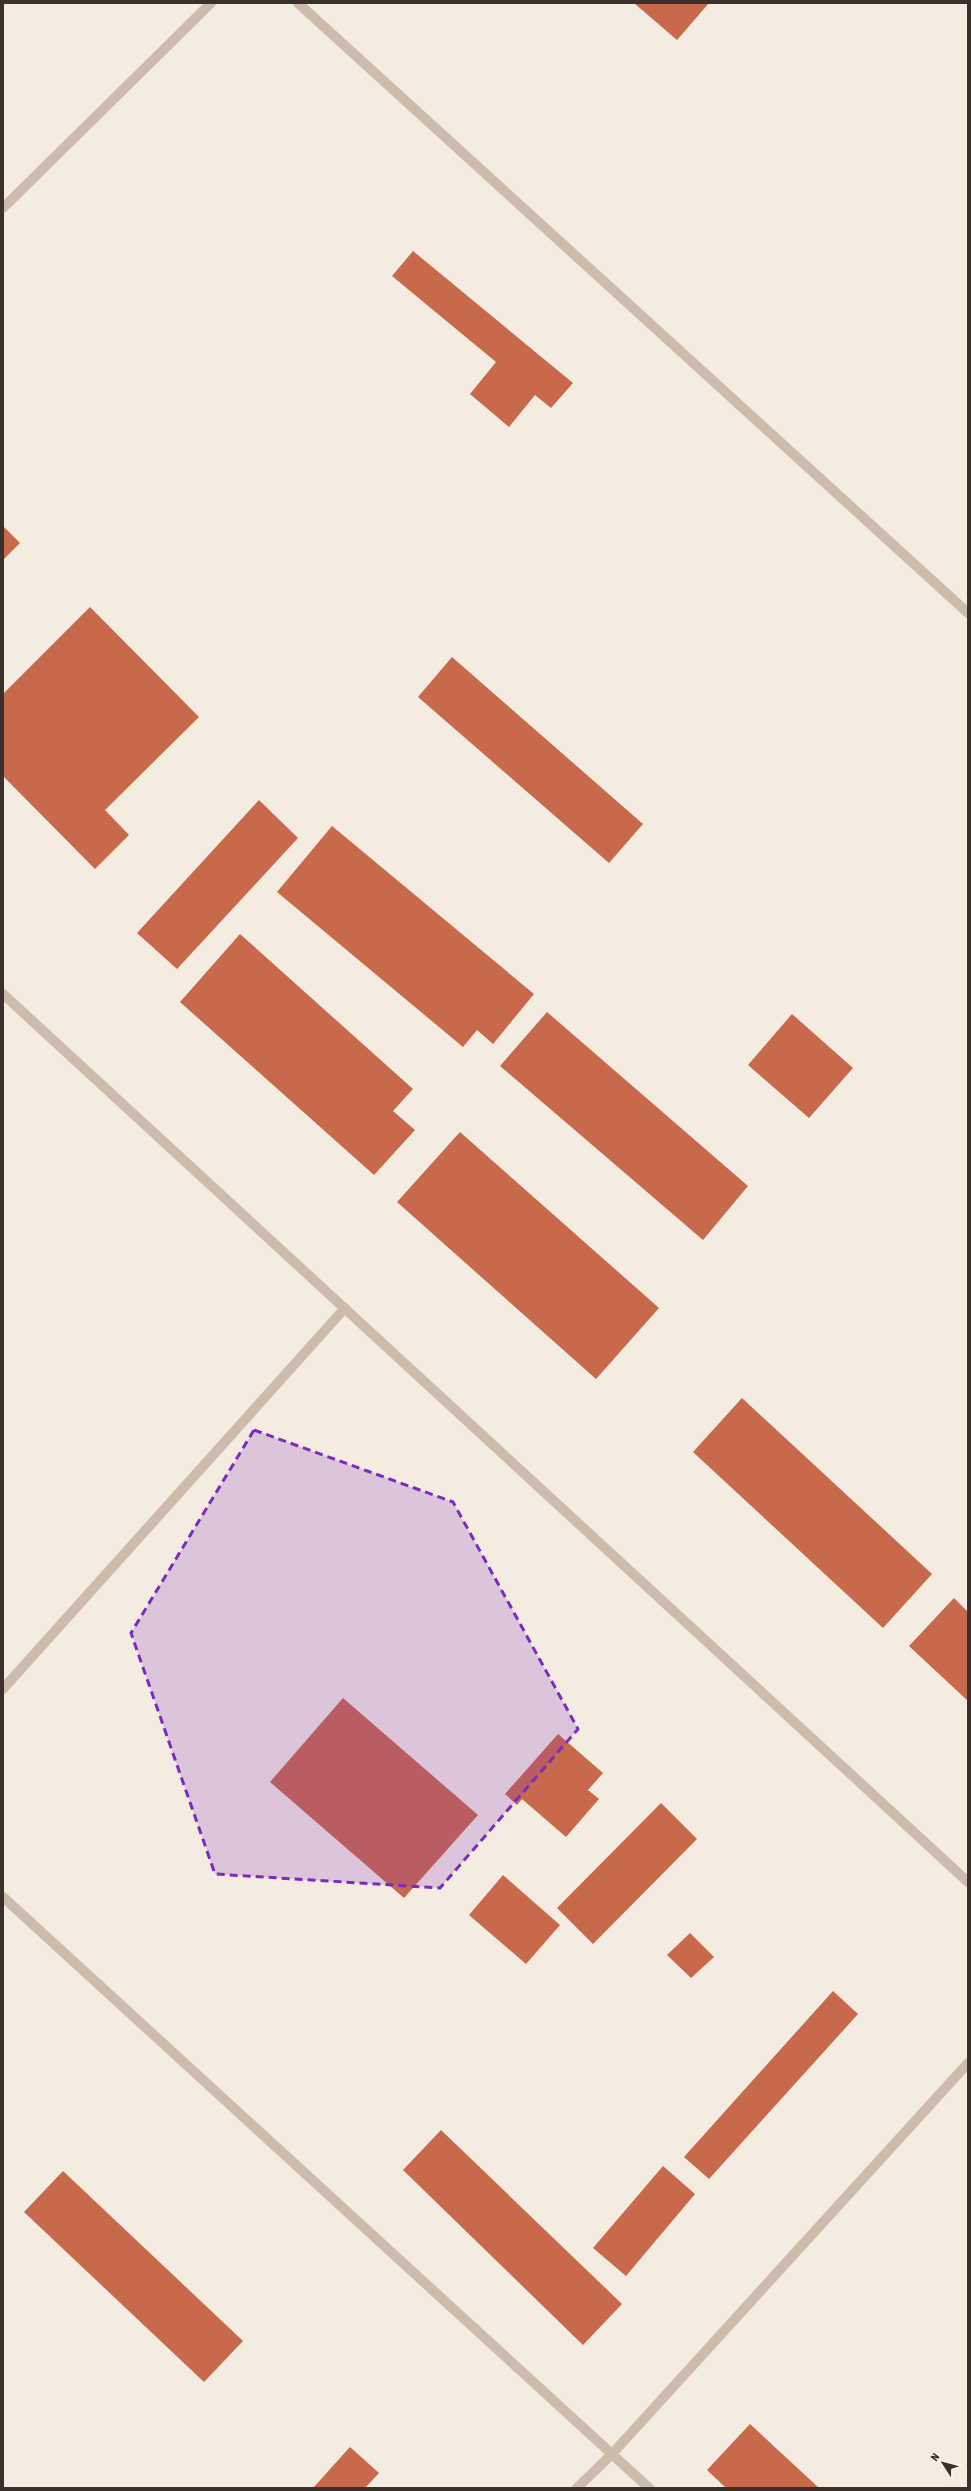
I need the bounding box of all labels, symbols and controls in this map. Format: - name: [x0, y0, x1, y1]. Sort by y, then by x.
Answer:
- north arrow: [923, 2443, 963, 2483]
- text: N: [928, 2451, 942, 2463]

